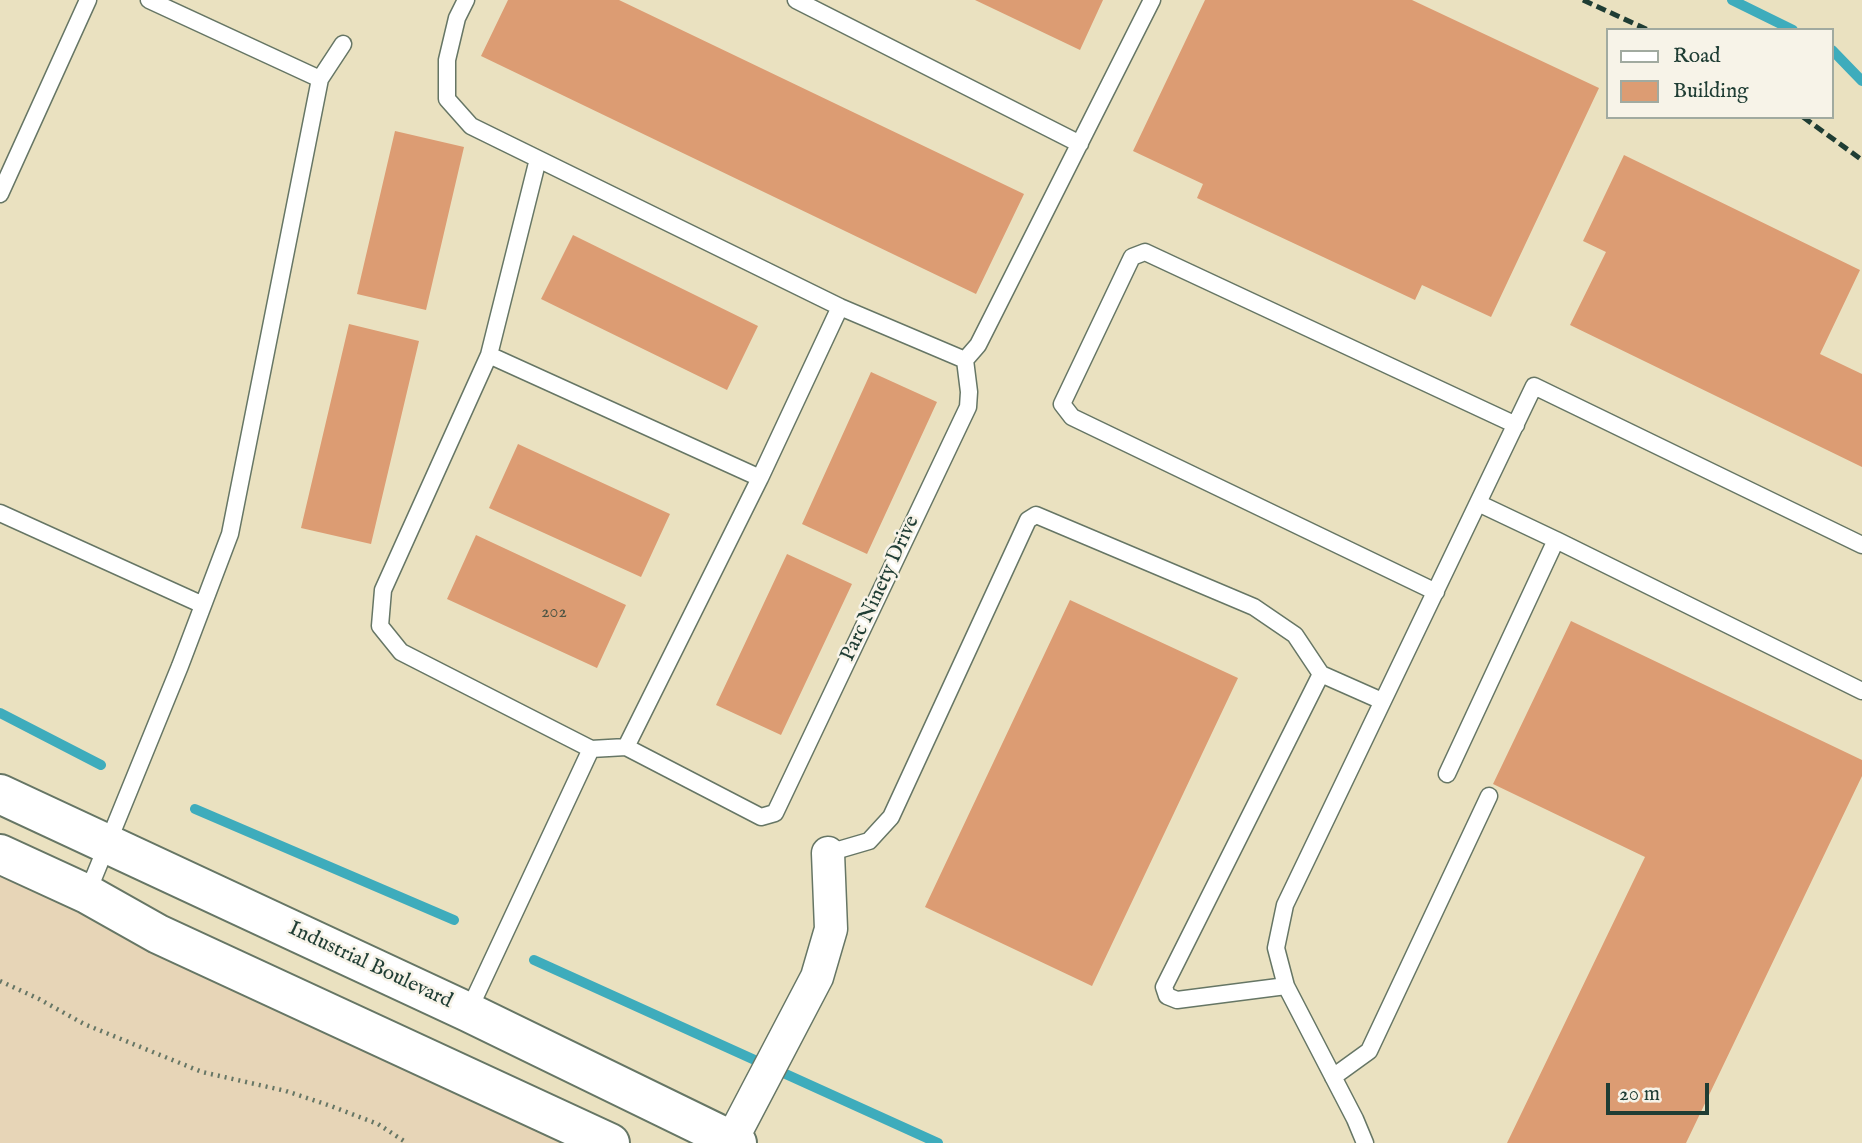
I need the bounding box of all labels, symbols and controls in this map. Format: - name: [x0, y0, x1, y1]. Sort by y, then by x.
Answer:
- legend: [1606, 28, 1834, 119]
- text: Road: [1673, 43, 1720, 70]
- text: Building: [1673, 78, 1748, 105]
- street label: Parc Ninety Drive: [836, 512, 926, 666]
- house number: 202: [541, 602, 567, 624]
- street label: Industrial Boulevard: [284, 917, 456, 1015]
- scale bar: [1610, 1070, 1713, 1114]
- text: 20 m: [1619, 1081, 1660, 1108]

